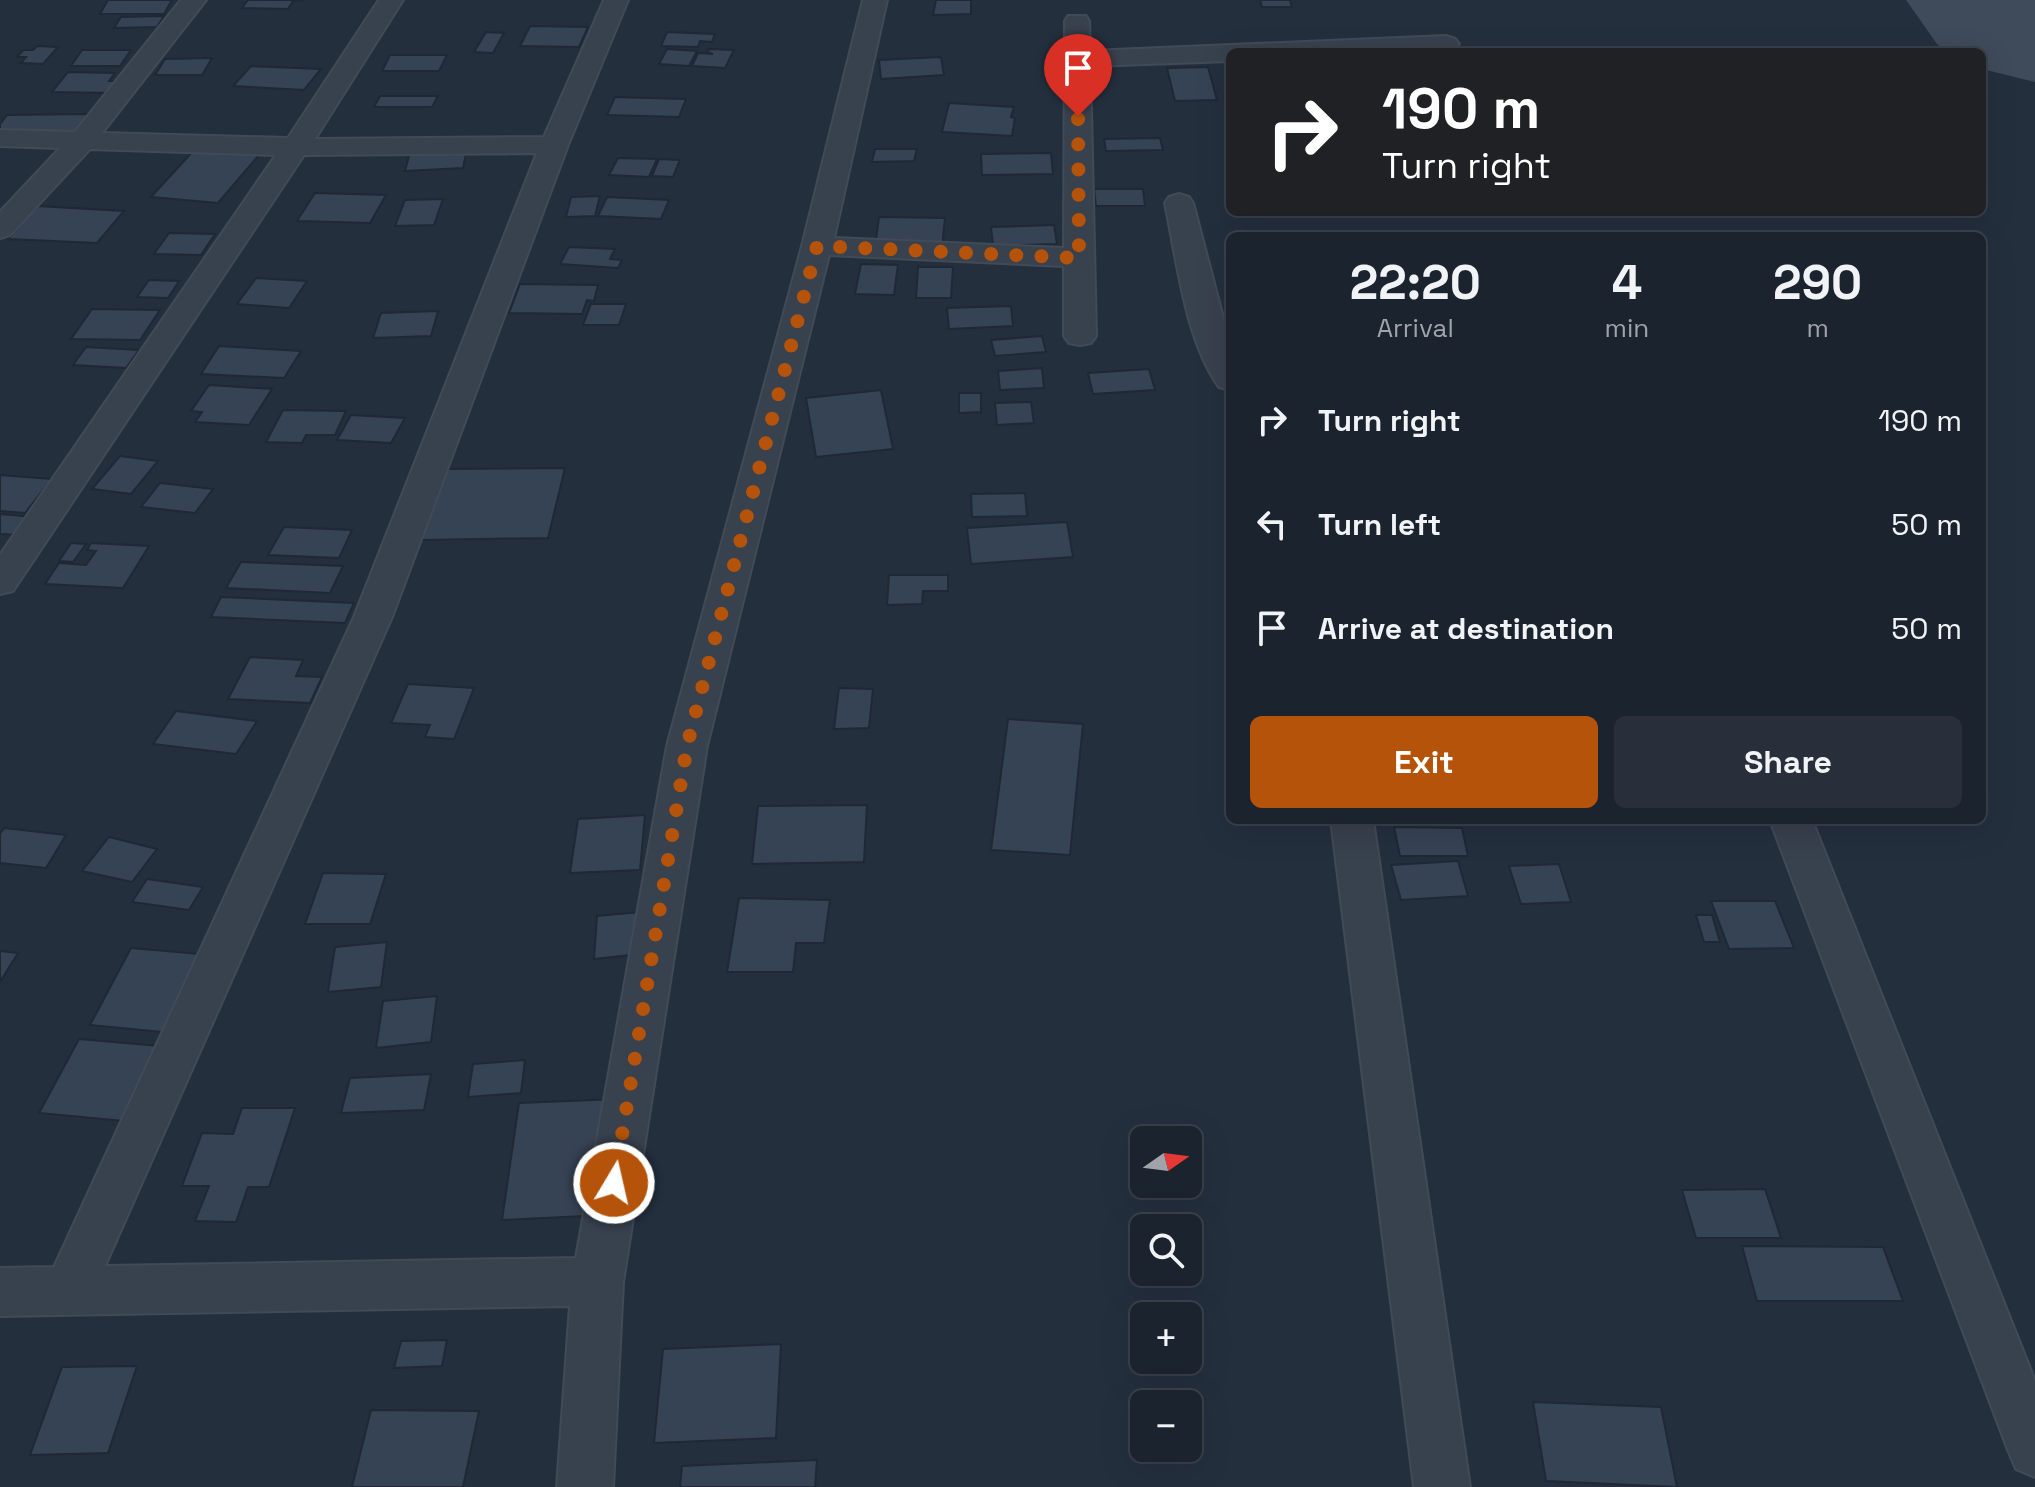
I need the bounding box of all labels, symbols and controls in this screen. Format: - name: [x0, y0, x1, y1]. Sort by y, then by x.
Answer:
- pin: [1044, 34, 1112, 116]
- icon: arrive: [1056, 46, 1100, 90]
- text: 190 m: [1382, 73, 1540, 144]
- icon: right: [1250, 80, 1354, 184]
- text: Turn right: [1382, 143, 1551, 189]
- text: 22:20: [1350, 252, 1481, 313]
- text: 4: [1612, 252, 1642, 313]
- text: 290: [1773, 252, 1862, 313]
- text: Arrival: [1377, 311, 1454, 345]
- text: min: [1605, 311, 1649, 345]
- text: m: [1806, 311, 1829, 345]
- icon: right: [1250, 398, 1294, 442]
- text: Turn right: [1318, 401, 1461, 440]
- text: 190 m: [1878, 401, 1962, 440]
- icon: left: [1250, 502, 1294, 546]
- text: Turn left: [1318, 505, 1441, 544]
- text: 50 m: [1891, 505, 1962, 544]
- icon: arrive: [1250, 606, 1294, 650]
- text: Arrive at destination: [1318, 609, 1614, 648]
- text: 50 m: [1891, 609, 1962, 648]
- button: Exit: [1250, 716, 1598, 808]
- button: Share: [1614, 716, 1962, 808]
- north arrow: [1130, 1126, 1202, 1198]
- map controls: [1130, 1126, 1202, 1462]
- position arrow: [572, 1141, 656, 1225]
- button: search: [1130, 1214, 1202, 1286]
- button: +: [1130, 1302, 1202, 1374]
- button: −: [1130, 1390, 1202, 1462]

